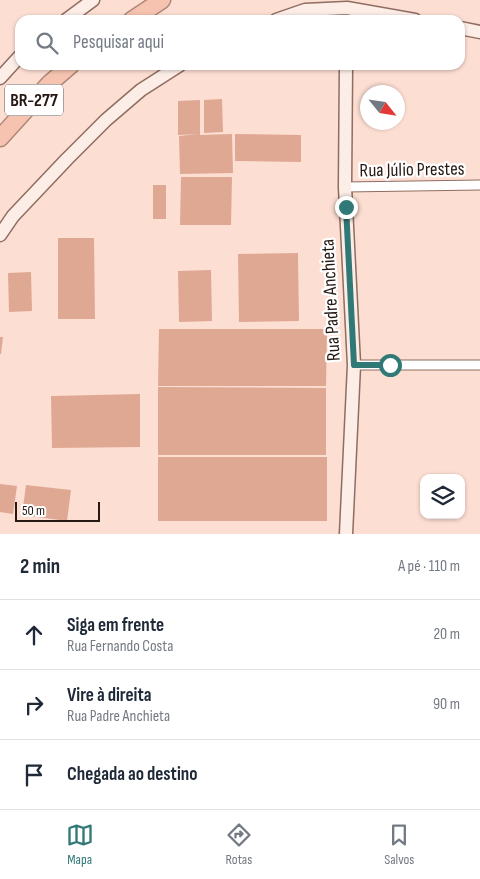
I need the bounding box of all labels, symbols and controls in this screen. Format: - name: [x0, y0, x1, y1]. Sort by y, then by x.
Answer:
- search box: [15, 15, 465, 70]
- icon: search: [33, 29, 61, 57]
- text: Pesquisar aqui: [73, 31, 164, 54]
- road number: BR-277: [5, 84, 63, 116]
- north arrow: [360, 85, 405, 130]
- street label: Rua Júlio Prestes: [359, 158, 465, 182]
- route end: [335, 196, 358, 219]
- street label: Rua Padre Anchieta: [316, 238, 346, 362]
- route start: [379, 354, 402, 377]
- map controls: [420, 474, 465, 519]
- button: layers: [420, 474, 465, 519]
- scale bar: [15, 499, 100, 522]
- text: 50 m: [22, 502, 45, 519]
- text: 2 min: [20, 554, 60, 579]
- text: A pé · 110 m: [398, 557, 460, 576]
- text: Siga em frente: [67, 614, 164, 637]
- icon: ahead: [20, 621, 48, 649]
- text: 20 m: [433, 625, 460, 644]
- text: Rua Fernando Costa: [67, 637, 173, 656]
- text: Vire à direita: [67, 684, 151, 707]
- icon: right: [20, 691, 48, 719]
- text: 90 m: [433, 695, 460, 714]
- text: Rua Padre Anchieta: [67, 707, 170, 726]
- icon: arrive: [20, 761, 48, 789]
- text: Chegada ao destino: [67, 763, 197, 786]
- tab: Mapa: [66, 821, 94, 868]
- tab: Rotas: [225, 821, 253, 868]
- tab: Salvos: [384, 821, 414, 868]

